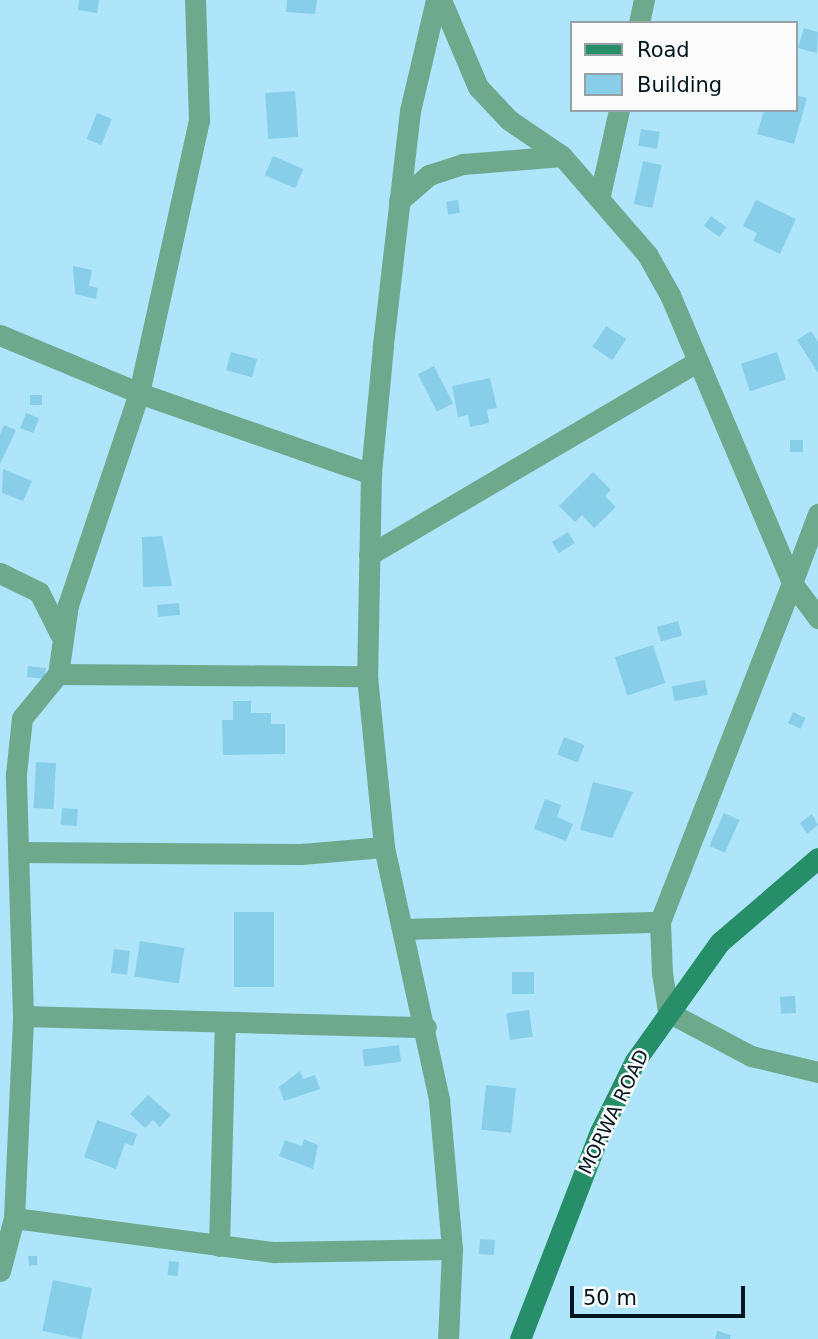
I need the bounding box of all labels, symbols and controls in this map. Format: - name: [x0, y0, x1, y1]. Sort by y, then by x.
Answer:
- legend: [570, 21, 797, 112]
- text: Road: [637, 38, 690, 62]
- text: Building: [637, 73, 722, 97]
- street label: MORWA ROAD: [574, 1046, 654, 1178]
- scale bar: [573, 1272, 748, 1316]
- text: 50 m: [583, 1286, 637, 1310]

